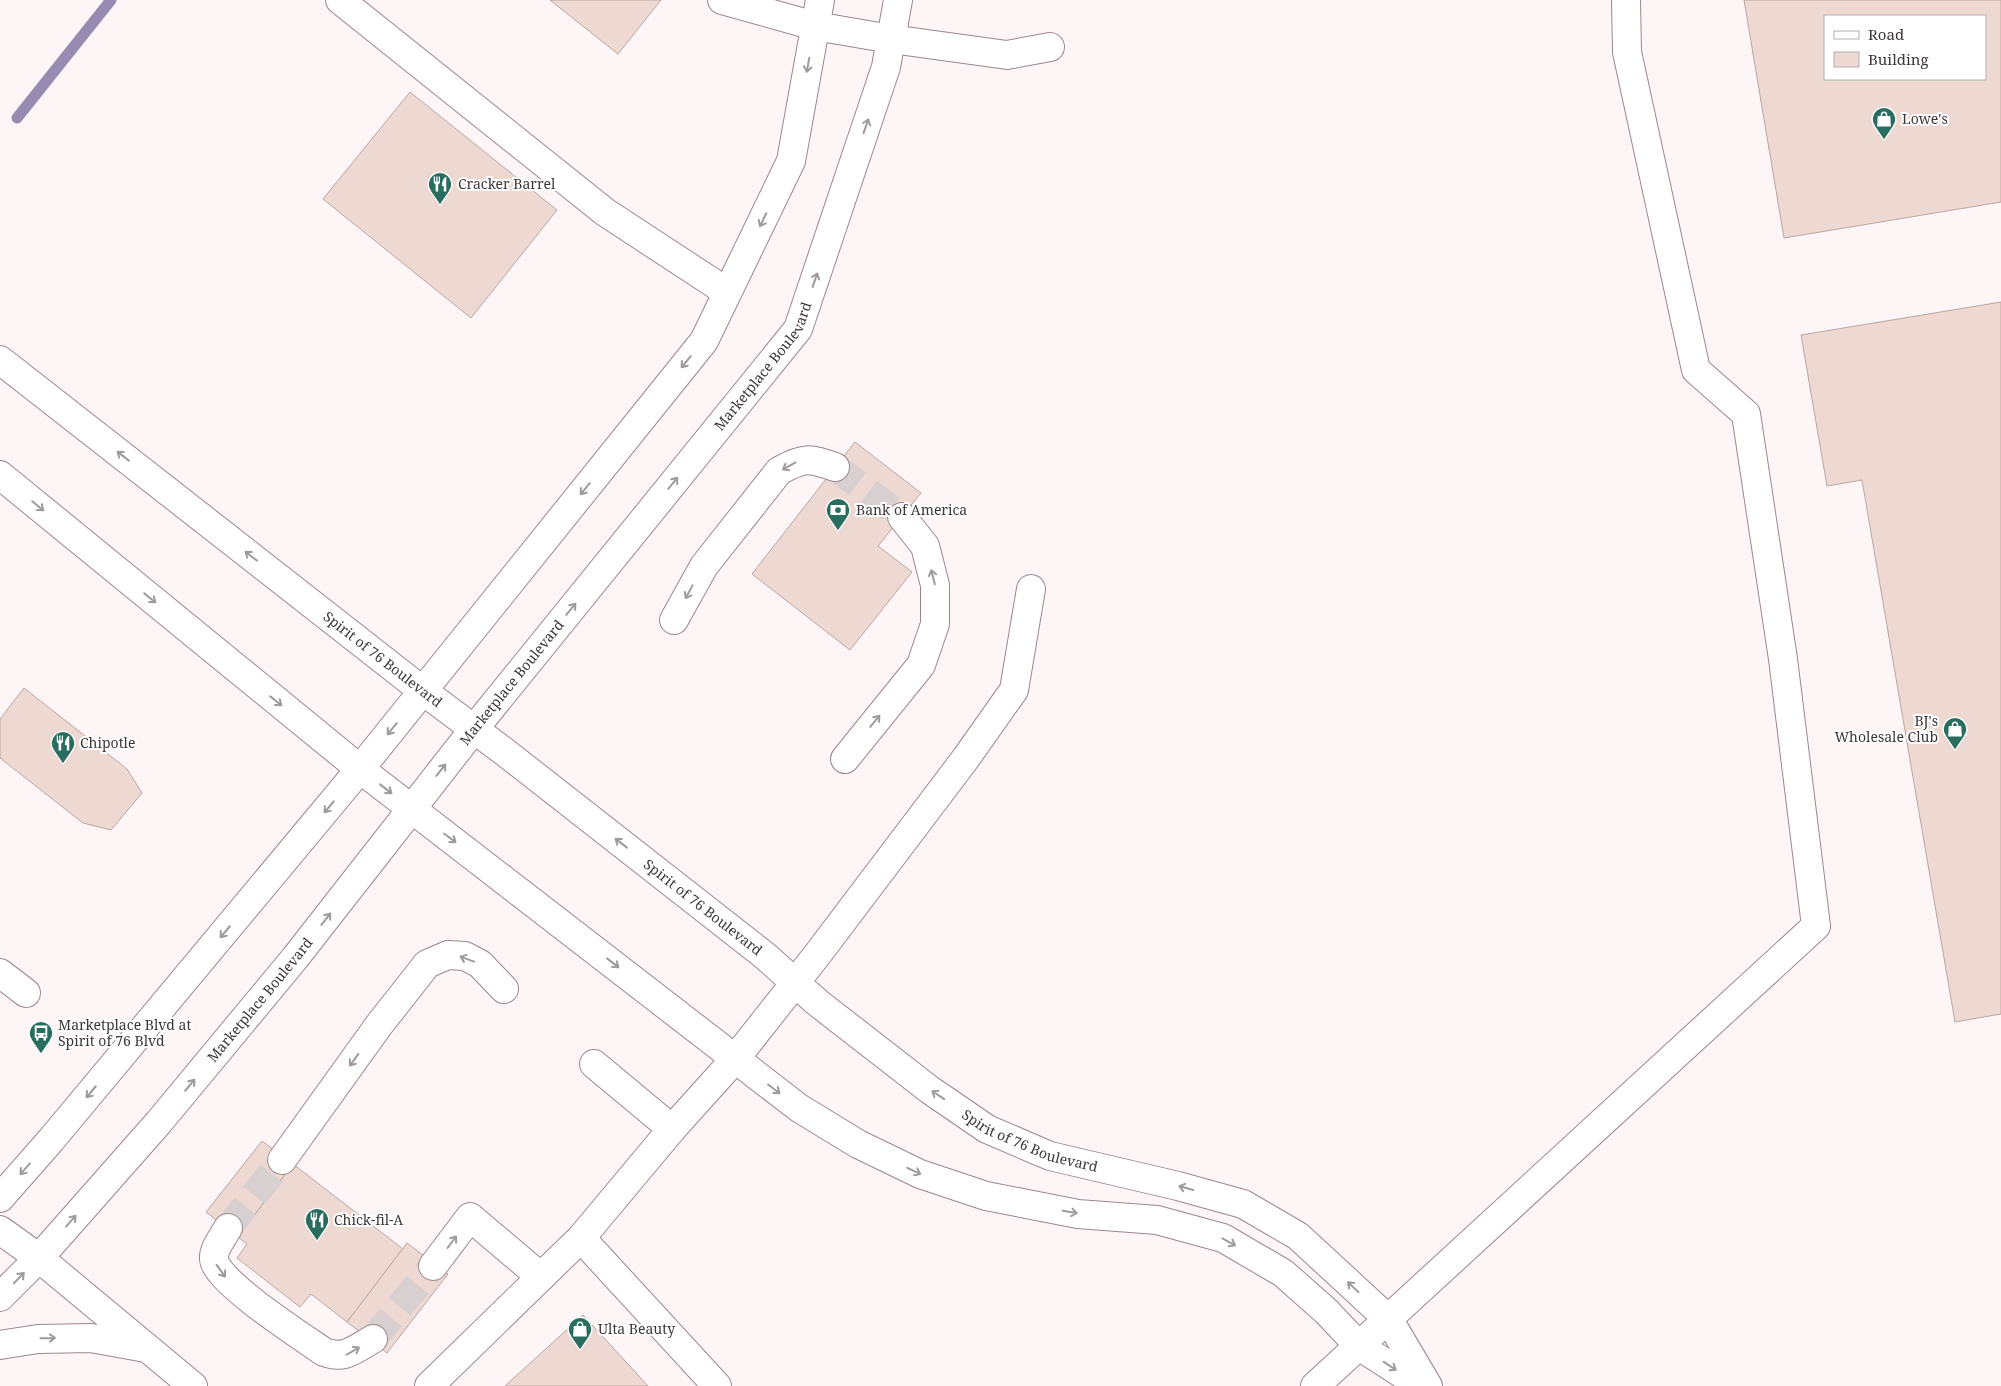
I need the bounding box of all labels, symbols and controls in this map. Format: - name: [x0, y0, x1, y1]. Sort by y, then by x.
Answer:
- legend: [1824, 15, 1986, 80]
- text: Road: [1868, 24, 1904, 44]
- text: Building: [1868, 49, 1929, 69]
- one-way arrow: [803, 57, 813, 73]
- shop icon: Lowe's: [1871, 106, 1897, 140]
- place label: Lowe's: [1902, 109, 1948, 128]
- one-way arrow: [862, 118, 872, 134]
- restaurant icon: Cracker Barrel: [427, 171, 453, 205]
- place label: Cracker Barrel: [458, 174, 556, 193]
- one-way arrow: [757, 212, 767, 227]
- one-way arrow: [810, 273, 820, 289]
- street label: Marketplace Boulevard: [710, 299, 816, 434]
- one-way arrow: [681, 356, 692, 369]
- one-way arrow: [117, 451, 130, 462]
- one-way arrow: [782, 461, 797, 471]
- one-way arrow: [668, 477, 679, 490]
- one-way arrow: [579, 482, 590, 495]
- bank icon: Bank of America: [825, 497, 851, 531]
- one-way arrow: [31, 500, 44, 511]
- place label: Bank of America: [856, 500, 967, 519]
- one-way arrow: [245, 551, 258, 562]
- one-way arrow: [928, 570, 937, 586]
- one-way arrow: [684, 584, 694, 599]
- one-way arrow: [144, 592, 157, 603]
- one-way arrow: [565, 603, 576, 616]
- street label: Spirit of 76 Boulevard: [320, 607, 447, 711]
- street label: Marketplace Boulevard: [455, 615, 568, 749]
- one-way arrow: [269, 695, 282, 706]
- place label: BJ's Wholesale Club: [1834, 711, 1938, 746]
- one-way arrow: [870, 715, 881, 728]
- shop icon: BJ's Wholesale Club: [1942, 716, 1968, 750]
- one-way arrow: [387, 722, 398, 735]
- restaurant icon: Chipotle: [50, 730, 76, 764]
- place label: Chipotle: [80, 733, 135, 752]
- one-way arrow: [436, 764, 447, 777]
- one-way arrow: [379, 784, 393, 794]
- one-way arrow: [323, 800, 334, 813]
- one-way arrow: [443, 833, 457, 843]
- one-way arrow: [615, 837, 628, 848]
- street label: Spirit of 76 Boulevard: [640, 854, 767, 960]
- one-way arrow: [320, 912, 331, 925]
- one-way arrow: [219, 925, 230, 938]
- street label: Marketplace Boulevard: [203, 933, 317, 1066]
- one-way arrow: [460, 954, 475, 963]
- one-way arrow: [606, 957, 619, 968]
- place label: Marketplace Blvd at Spirit of 76 Blvd: [58, 1015, 191, 1050]
- bus stop icon: Marketplace Blvd at Spirit of 76 Blvd: [28, 1020, 54, 1054]
- one-way arrow: [349, 1053, 360, 1066]
- one-way arrow: [184, 1079, 195, 1092]
- one-way arrow: [767, 1084, 781, 1094]
- one-way arrow: [85, 1085, 96, 1098]
- one-way arrow: [931, 1090, 945, 1101]
- street label: Spirit of 76 Boulevard: [958, 1105, 1100, 1176]
- one-way arrow: [19, 1162, 31, 1175]
- one-way arrow: [906, 1166, 921, 1176]
- one-way arrow: [1178, 1183, 1194, 1192]
- restaurant icon: Chick-fil-A: [304, 1207, 330, 1241]
- one-way arrow: [1062, 1208, 1078, 1218]
- place label: Chick-fil-A: [334, 1210, 403, 1229]
- one-way arrow: [65, 1215, 77, 1228]
- one-way arrow: [446, 1236, 457, 1249]
- one-way arrow: [1221, 1237, 1236, 1247]
- one-way arrow: [216, 1264, 226, 1278]
- one-way arrow: [13, 1271, 25, 1284]
- one-way arrow: [1346, 1281, 1359, 1293]
- shop icon: Ulta Beauty: [567, 1316, 593, 1350]
- place label: Ulta Beauty: [598, 1319, 675, 1338]
- one-way arrow: [40, 1334, 56, 1343]
- one-way arrow: [345, 1345, 359, 1355]
- one-way arrow: [1383, 1361, 1397, 1371]

